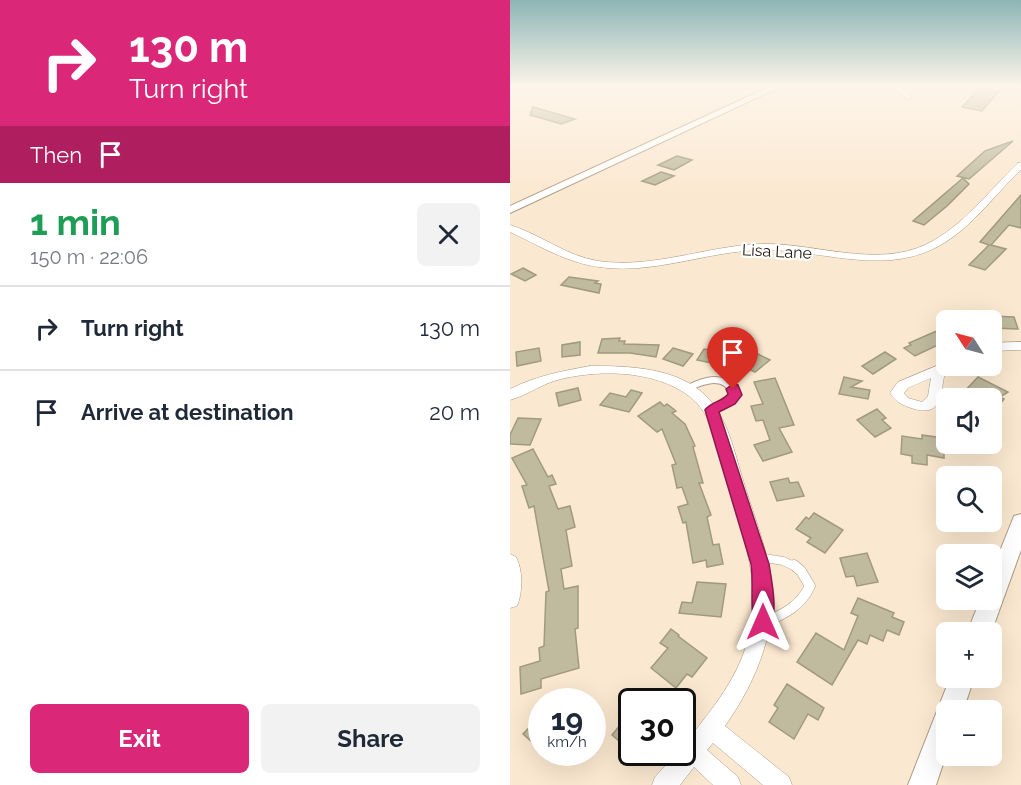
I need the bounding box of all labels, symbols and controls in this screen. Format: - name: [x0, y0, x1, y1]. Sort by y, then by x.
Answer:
- text: 130 m: [129, 23, 248, 72]
- icon: right: [30, 24, 108, 102]
- text: Turn right: [129, 73, 248, 104]
- icon: arrive: [94, 138, 127, 171]
- text: Then: [30, 142, 82, 168]
- text: 1 min: [30, 201, 121, 243]
- button: close: [417, 203, 480, 266]
- street label: Lisa Lane: [741, 240, 812, 263]
- text: 150 m · 22:06: [30, 245, 148, 269]
- north arrow: [936, 310, 1002, 376]
- map controls: [936, 310, 1002, 766]
- icon: right: [30, 312, 63, 345]
- text: Turn right: [81, 315, 184, 341]
- text: 130 m: [420, 315, 480, 341]
- pin: [707, 327, 758, 389]
- icon: arrive: [716, 336, 749, 369]
- button: sound: [936, 388, 1002, 454]
- icon: arrive: [30, 396, 63, 429]
- text: Arrive at destination: [81, 399, 294, 425]
- text: 20 m: [429, 399, 480, 425]
- button: search: [936, 466, 1002, 532]
- button: layers: [936, 544, 1002, 610]
- position arrow: [731, 590, 795, 654]
- button: +: [936, 622, 1002, 688]
- speed limit sign: 30: [618, 688, 696, 766]
- button: −: [936, 700, 1002, 766]
- text: 19: [551, 702, 583, 737]
- button: Exit: [30, 704, 249, 773]
- button: Share: [261, 704, 480, 773]
- text: km/h: [547, 733, 587, 751]

